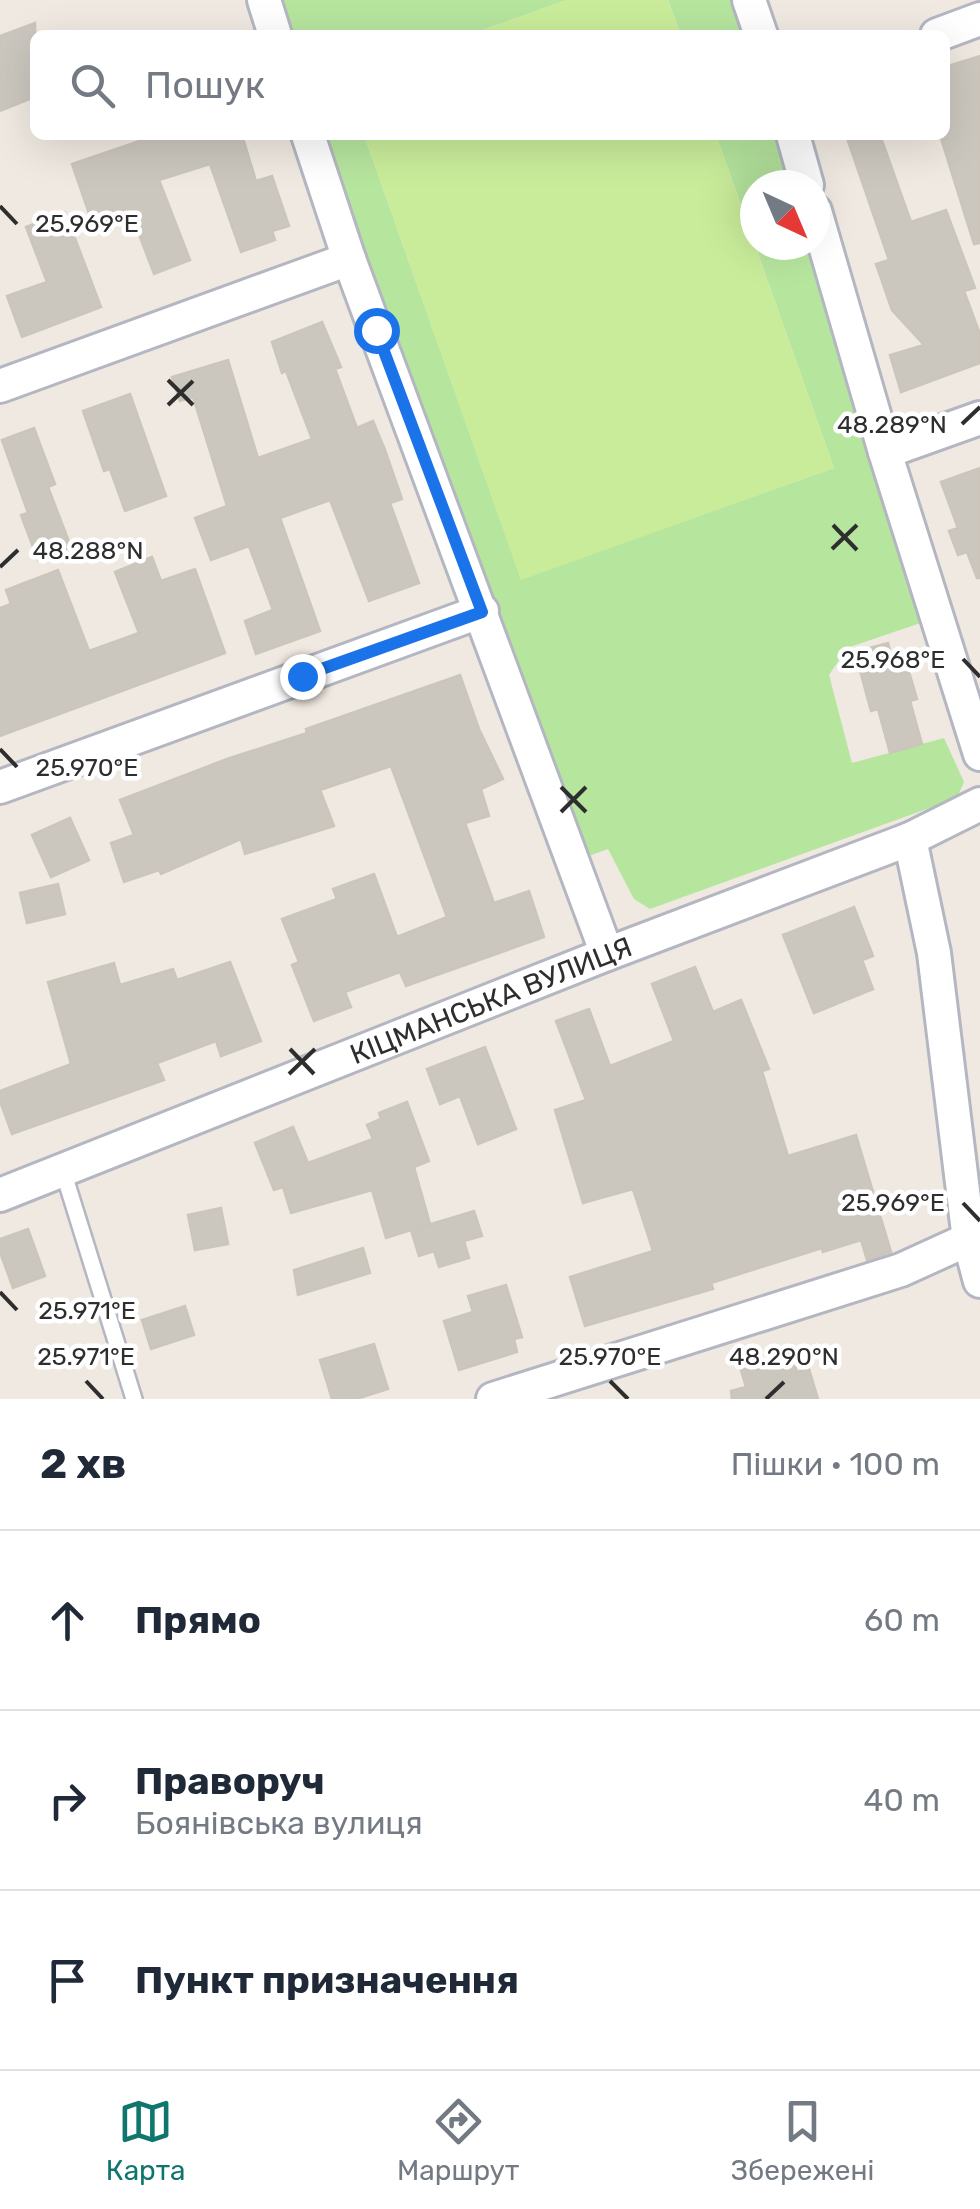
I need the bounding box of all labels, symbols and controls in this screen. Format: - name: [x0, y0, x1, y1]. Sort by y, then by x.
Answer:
- search box: [30, 30, 950, 140]
- icon: search: [65, 58, 120, 113]
- text: Пошук: [145, 62, 265, 108]
- north arrow: [740, 170, 830, 260]
- text: 25.969°E: [35, 209, 139, 238]
- route start: [354, 308, 400, 354]
- text: 48.289°N: [837, 410, 947, 439]
- text: 48.288°N: [32, 536, 144, 565]
- text: 25.968°E: [841, 645, 945, 674]
- route end: [280, 654, 326, 700]
- text: 25.970°E: [36, 753, 138, 782]
- street label: КІЦМАНСЬКА ВУЛИЦЯ: [345, 930, 636, 1071]
- text: 25.969°E: [841, 1188, 945, 1217]
- text: 25.971°E: [38, 1296, 136, 1325]
- text: 25.971°E: [37, 1342, 135, 1371]
- text: 25.970°E: [559, 1342, 661, 1371]
- text: 48.290°N: [729, 1342, 839, 1371]
- text: 2 хв: [40, 1439, 126, 1489]
- text: Пішки · 100 m: [731, 1445, 940, 1483]
- icon: ahead: [40, 1593, 95, 1648]
- text: Прямо: [135, 1597, 261, 1643]
- text: 60 m: [864, 1601, 940, 1639]
- text: Праворуч: [135, 1758, 325, 1804]
- icon: right: [40, 1773, 95, 1828]
- text: 40 m: [864, 1781, 940, 1819]
- text: Боянівська вулиця: [135, 1804, 423, 1842]
- icon: arrive: [40, 1953, 95, 2008]
- text: Пункт призначення: [135, 1957, 519, 2003]
- tab: Карта: [106, 2094, 186, 2187]
- tab: Маршрут: [397, 2094, 519, 2187]
- tab: Збережені: [731, 2094, 874, 2187]

